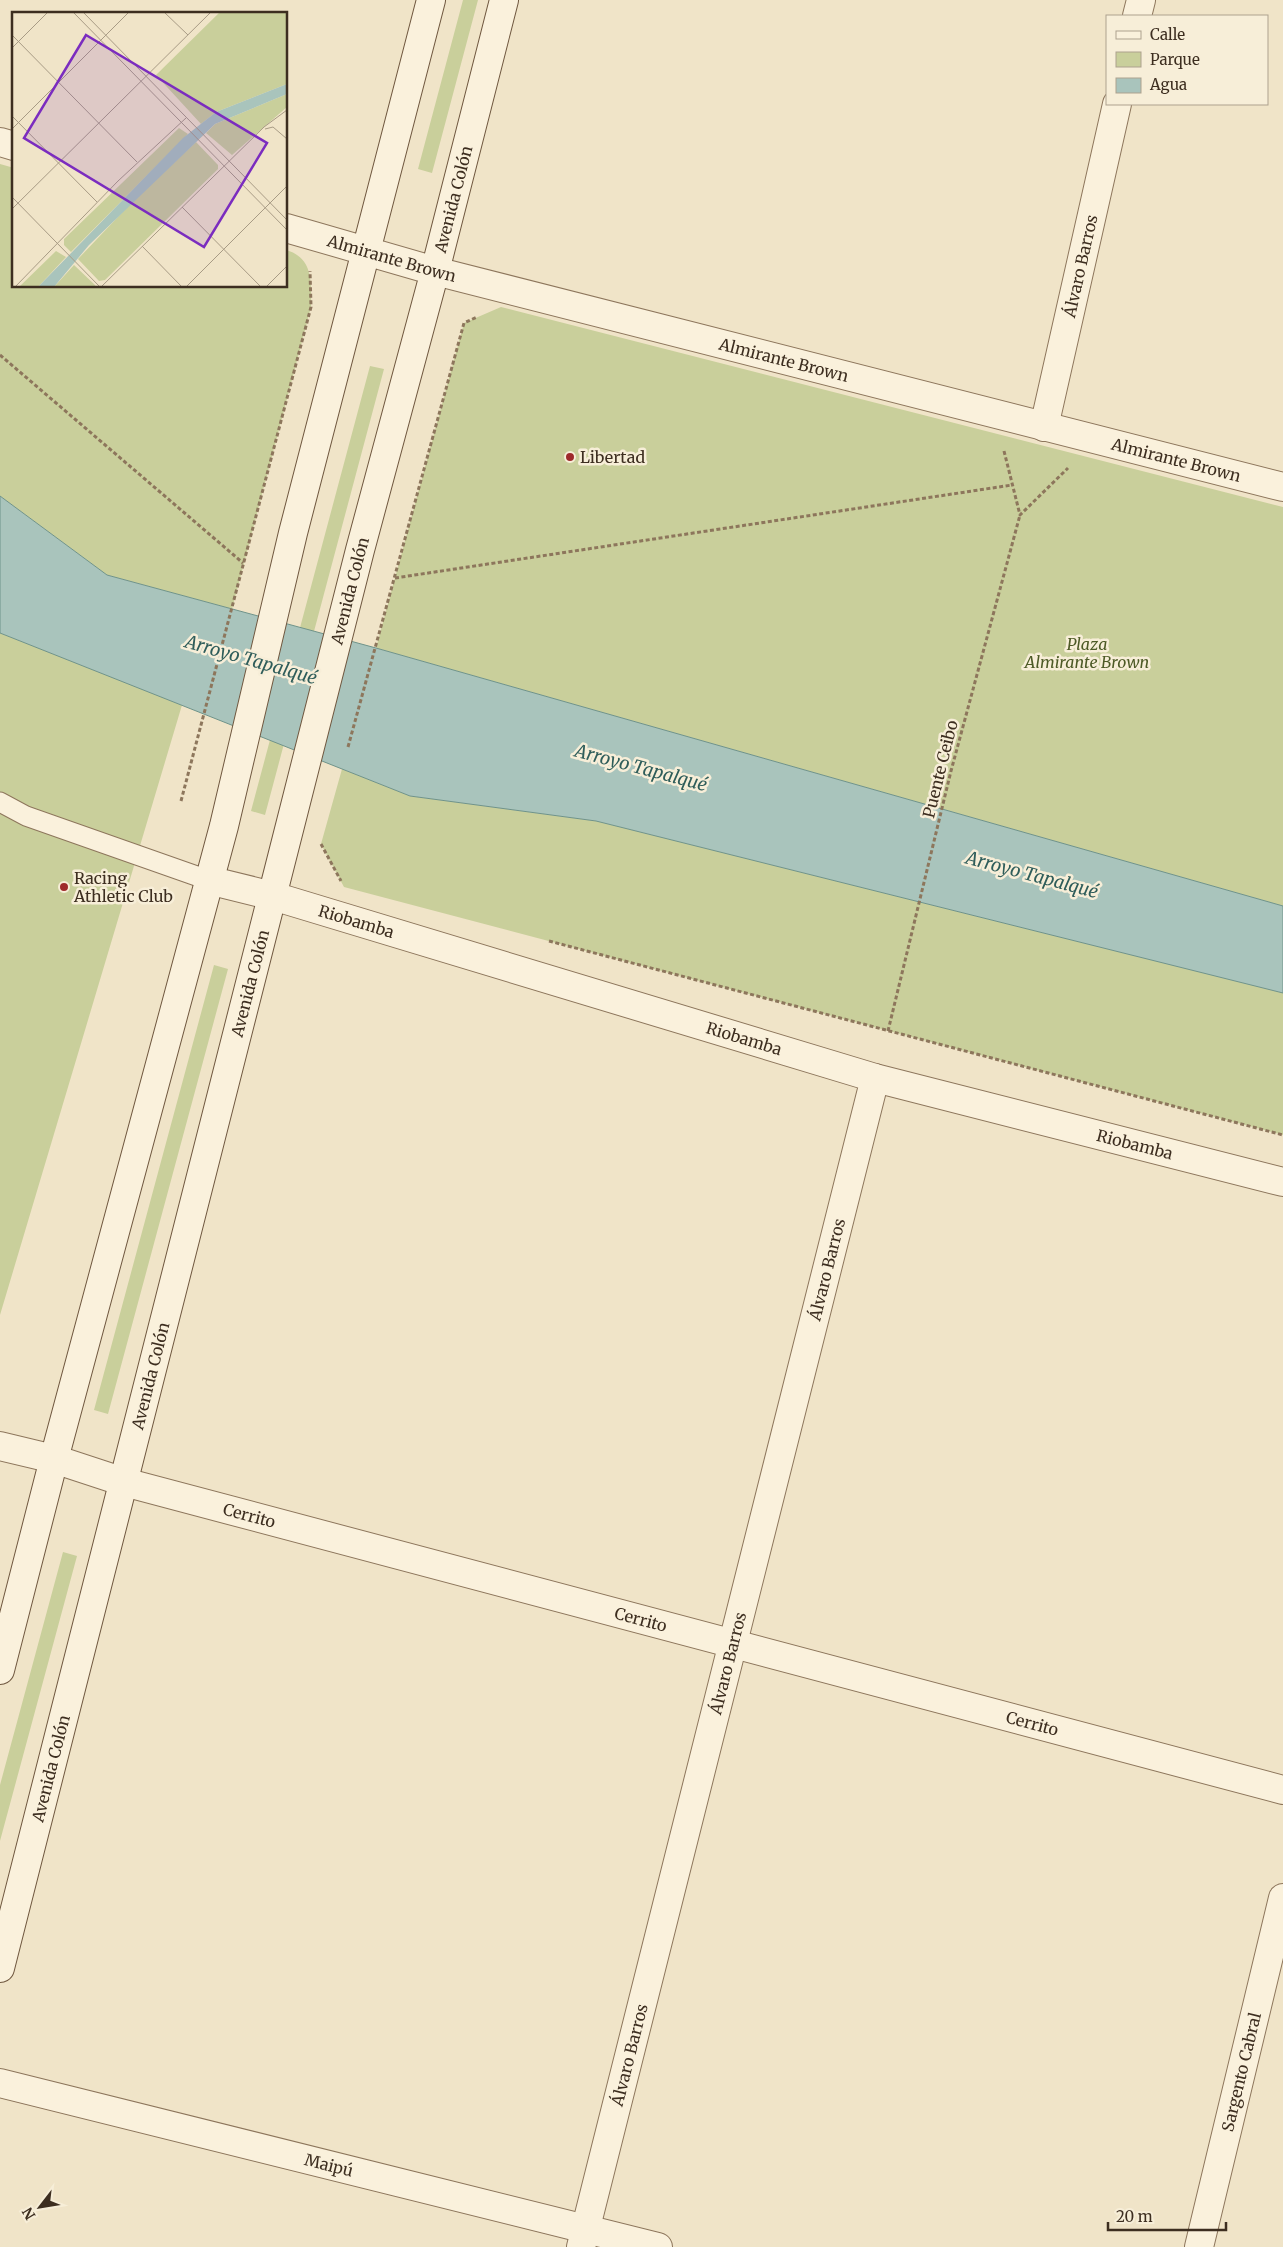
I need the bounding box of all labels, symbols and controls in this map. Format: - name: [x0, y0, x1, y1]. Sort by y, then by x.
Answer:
- inset map: [12, 12, 288, 288]
- legend: [1106, 15, 1268, 105]
- text: Calle: [1150, 25, 1185, 44]
- text: Parque: [1150, 50, 1200, 69]
- text: Agua: [1149, 75, 1187, 94]
- street label: Avenida Colón: [430, 143, 477, 256]
- street label: Álvaro Barros: [1059, 213, 1102, 320]
- street label: Almirante Brown: [324, 230, 459, 286]
- street label: Almirante Brown: [716, 334, 851, 386]
- street label: Almirante Brown: [1108, 433, 1243, 486]
- place label: Libertad: [580, 447, 645, 467]
- marker: Libertad: [564, 451, 576, 463]
- street label: Avenida Colón: [326, 535, 373, 647]
- water label: Arroyo Tapalqué: [181, 629, 321, 690]
- park label: Plaza Almirante Brown: [1023, 634, 1149, 672]
- street label: Puente Ceibo: [918, 718, 962, 820]
- water label: Arroyo Tapalqué: [570, 738, 711, 796]
- water label: Arroyo Tapalqué: [961, 845, 1102, 903]
- place label: Racing Athletic Club: [73, 868, 173, 906]
- marker: Racing Athletic Club: [58, 881, 70, 893]
- street label: Riobamba: [316, 900, 397, 942]
- street label: Avenida Colón: [227, 927, 273, 1040]
- street label: Riobamba: [704, 1018, 785, 1059]
- street label: Riobamba: [1095, 1125, 1176, 1164]
- street label: Álvaro Barros: [804, 1216, 849, 1324]
- street label: Avenida Colón: [127, 1320, 174, 1432]
- street label: Cerrito: [221, 1499, 278, 1532]
- street label: Cerrito: [612, 1603, 669, 1636]
- street label: Álvaro Barros: [705, 1610, 750, 1717]
- street label: Cerrito: [1004, 1707, 1061, 1740]
- street label: Avenida Colón: [27, 1712, 74, 1825]
- street label: Álvaro Barros: [607, 2002, 652, 2109]
- street label: Sargento Cabral: [1217, 2010, 1265, 2134]
- street label: Maipú: [303, 2149, 355, 2181]
- north arrow: [15, 2182, 65, 2232]
- scale bar: [1108, 2200, 1226, 2232]
- text: N: [18, 2204, 39, 2223]
- text: 20 m: [1116, 2207, 1153, 2226]

